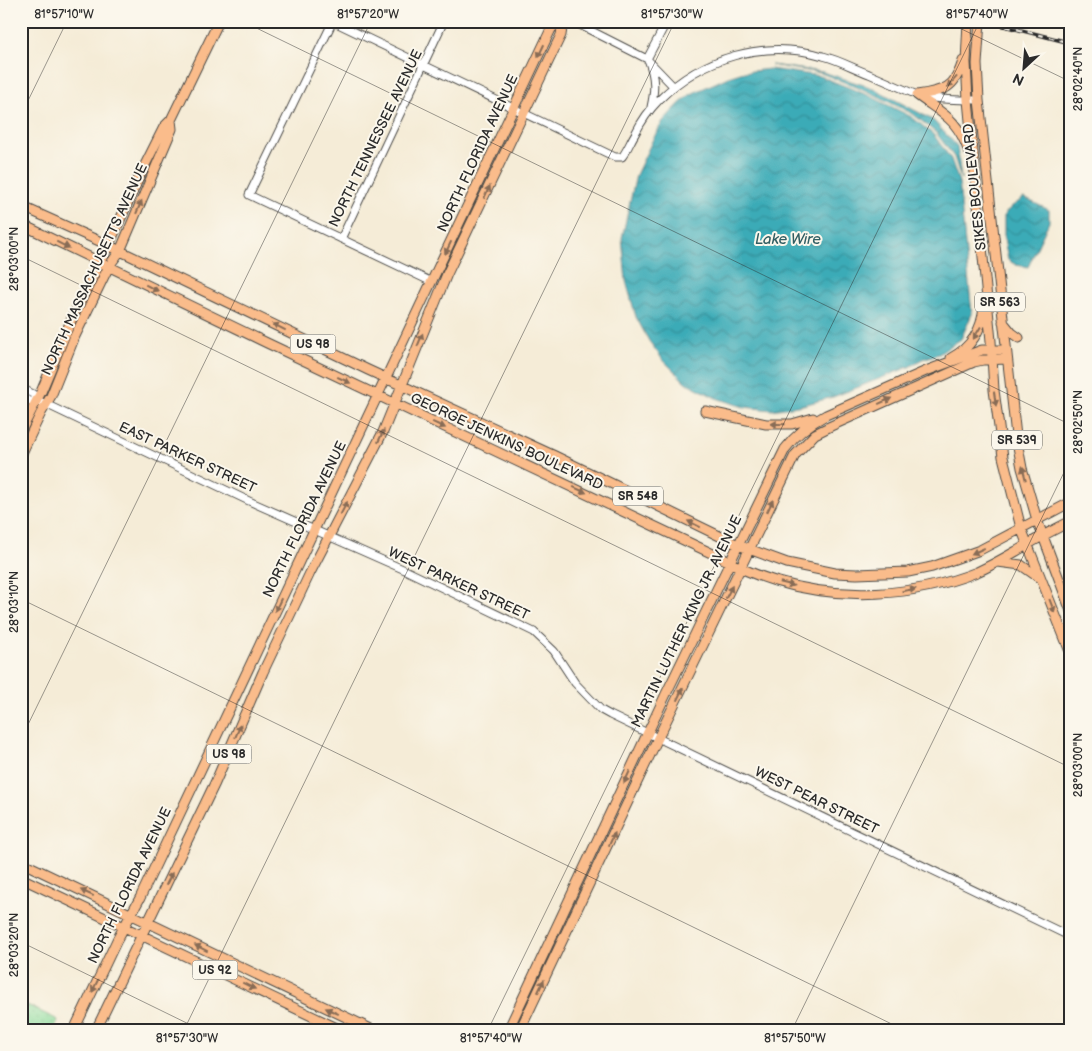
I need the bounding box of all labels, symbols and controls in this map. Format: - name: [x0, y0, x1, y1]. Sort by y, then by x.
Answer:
- text: 81°57'10"W: [34, 7, 94, 22]
- text: 81°57'20"W: [337, 7, 399, 22]
- text: 81°57'30"W: [641, 7, 703, 22]
- text: 81°57'40"W: [946, 7, 1008, 22]
- north arrow: [1000, 42, 1050, 92]
- one-way arrow: [537, 44, 545, 58]
- street label: NORTH TENNESSEE AVENUE: [325, 47, 426, 230]
- text: 28°02'40"N: [1071, 47, 1086, 111]
- text: N: [1010, 69, 1027, 89]
- street label: NORTH FLORIDA AVENUE: [433, 72, 521, 235]
- one-way arrow: [946, 76, 957, 89]
- street label: SIKES BOULEVARD: [959, 123, 990, 251]
- street label: NORTH MASSACHUSETTS AVENUE: [38, 161, 151, 378]
- one-way arrow: [483, 185, 491, 199]
- one-way arrow: [136, 200, 144, 214]
- text: 28°03'00"N: [7, 227, 22, 291]
- water label: Lake Wire: [755, 230, 821, 249]
- one-way arrow: [56, 241, 70, 249]
- one-way arrow: [444, 241, 452, 255]
- one-way arrow: [145, 284, 159, 292]
- road number: SR 563: [975, 292, 1025, 312]
- one-way arrow: [272, 323, 286, 331]
- one-way arrow: [972, 326, 981, 339]
- one-way arrow: [416, 332, 424, 347]
- road number: US 98: [290, 334, 336, 354]
- one-way arrow: [337, 376, 351, 384]
- street label: GEORGE JENKINS BOULEVARD: [408, 389, 606, 494]
- text: 28°02'50"N: [1071, 390, 1086, 454]
- one-way arrow: [991, 391, 999, 407]
- one-way arrow: [878, 397, 892, 405]
- street label: EAST PARKER STREET: [116, 418, 260, 497]
- one-way arrow: [431, 420, 446, 429]
- one-way arrow: [770, 420, 786, 428]
- one-way arrow: [377, 429, 385, 443]
- road number: SR 539: [992, 430, 1042, 450]
- street label: NORTH FLORIDA AVENUE: [259, 438, 350, 600]
- one-way arrow: [1020, 466, 1028, 481]
- road number: SR 548: [613, 486, 663, 506]
- one-way arrow: [573, 487, 587, 495]
- one-way arrow: [767, 499, 775, 513]
- one-way arrow: [340, 500, 348, 515]
- street label: MARTIN LUTHER KING JR. AVENUE: [627, 512, 745, 730]
- one-way arrow: [687, 520, 701, 528]
- street label: WEST PARKER STREET: [385, 543, 533, 624]
- one-way arrow: [971, 547, 985, 555]
- text: 28°03'10"N: [7, 571, 22, 633]
- one-way arrow: [779, 580, 794, 588]
- one-way arrow: [725, 585, 733, 599]
- one-way arrow: [901, 586, 917, 594]
- one-way arrow: [274, 598, 282, 612]
- one-way arrow: [1048, 599, 1056, 614]
- one-way arrow: [676, 687, 684, 701]
- one-way arrow: [234, 723, 242, 738]
- text: 28°03'00"N: [1071, 733, 1086, 797]
- road number: US 98: [206, 744, 252, 764]
- street label: WEST PEAR STREET: [752, 763, 882, 838]
- one-way arrow: [623, 770, 631, 784]
- street label: NORTH FLORIDA AVENUE: [84, 804, 175, 966]
- one-way arrow: [608, 832, 616, 846]
- one-way arrow: [165, 871, 174, 886]
- one-way arrow: [80, 889, 94, 897]
- text: 28°03'20"N: [7, 913, 22, 977]
- one-way arrow: [194, 944, 208, 952]
- road number: US 92: [192, 960, 238, 980]
- one-way arrow: [91, 979, 99, 993]
- one-way arrow: [537, 979, 545, 993]
- one-way arrow: [242, 983, 256, 991]
- one-way arrow: [325, 1006, 339, 1014]
- text: 81°57'30"W: [156, 1031, 218, 1046]
- text: 81°57'40"W: [460, 1031, 522, 1046]
- text: 81°57'50"W: [764, 1031, 826, 1046]

